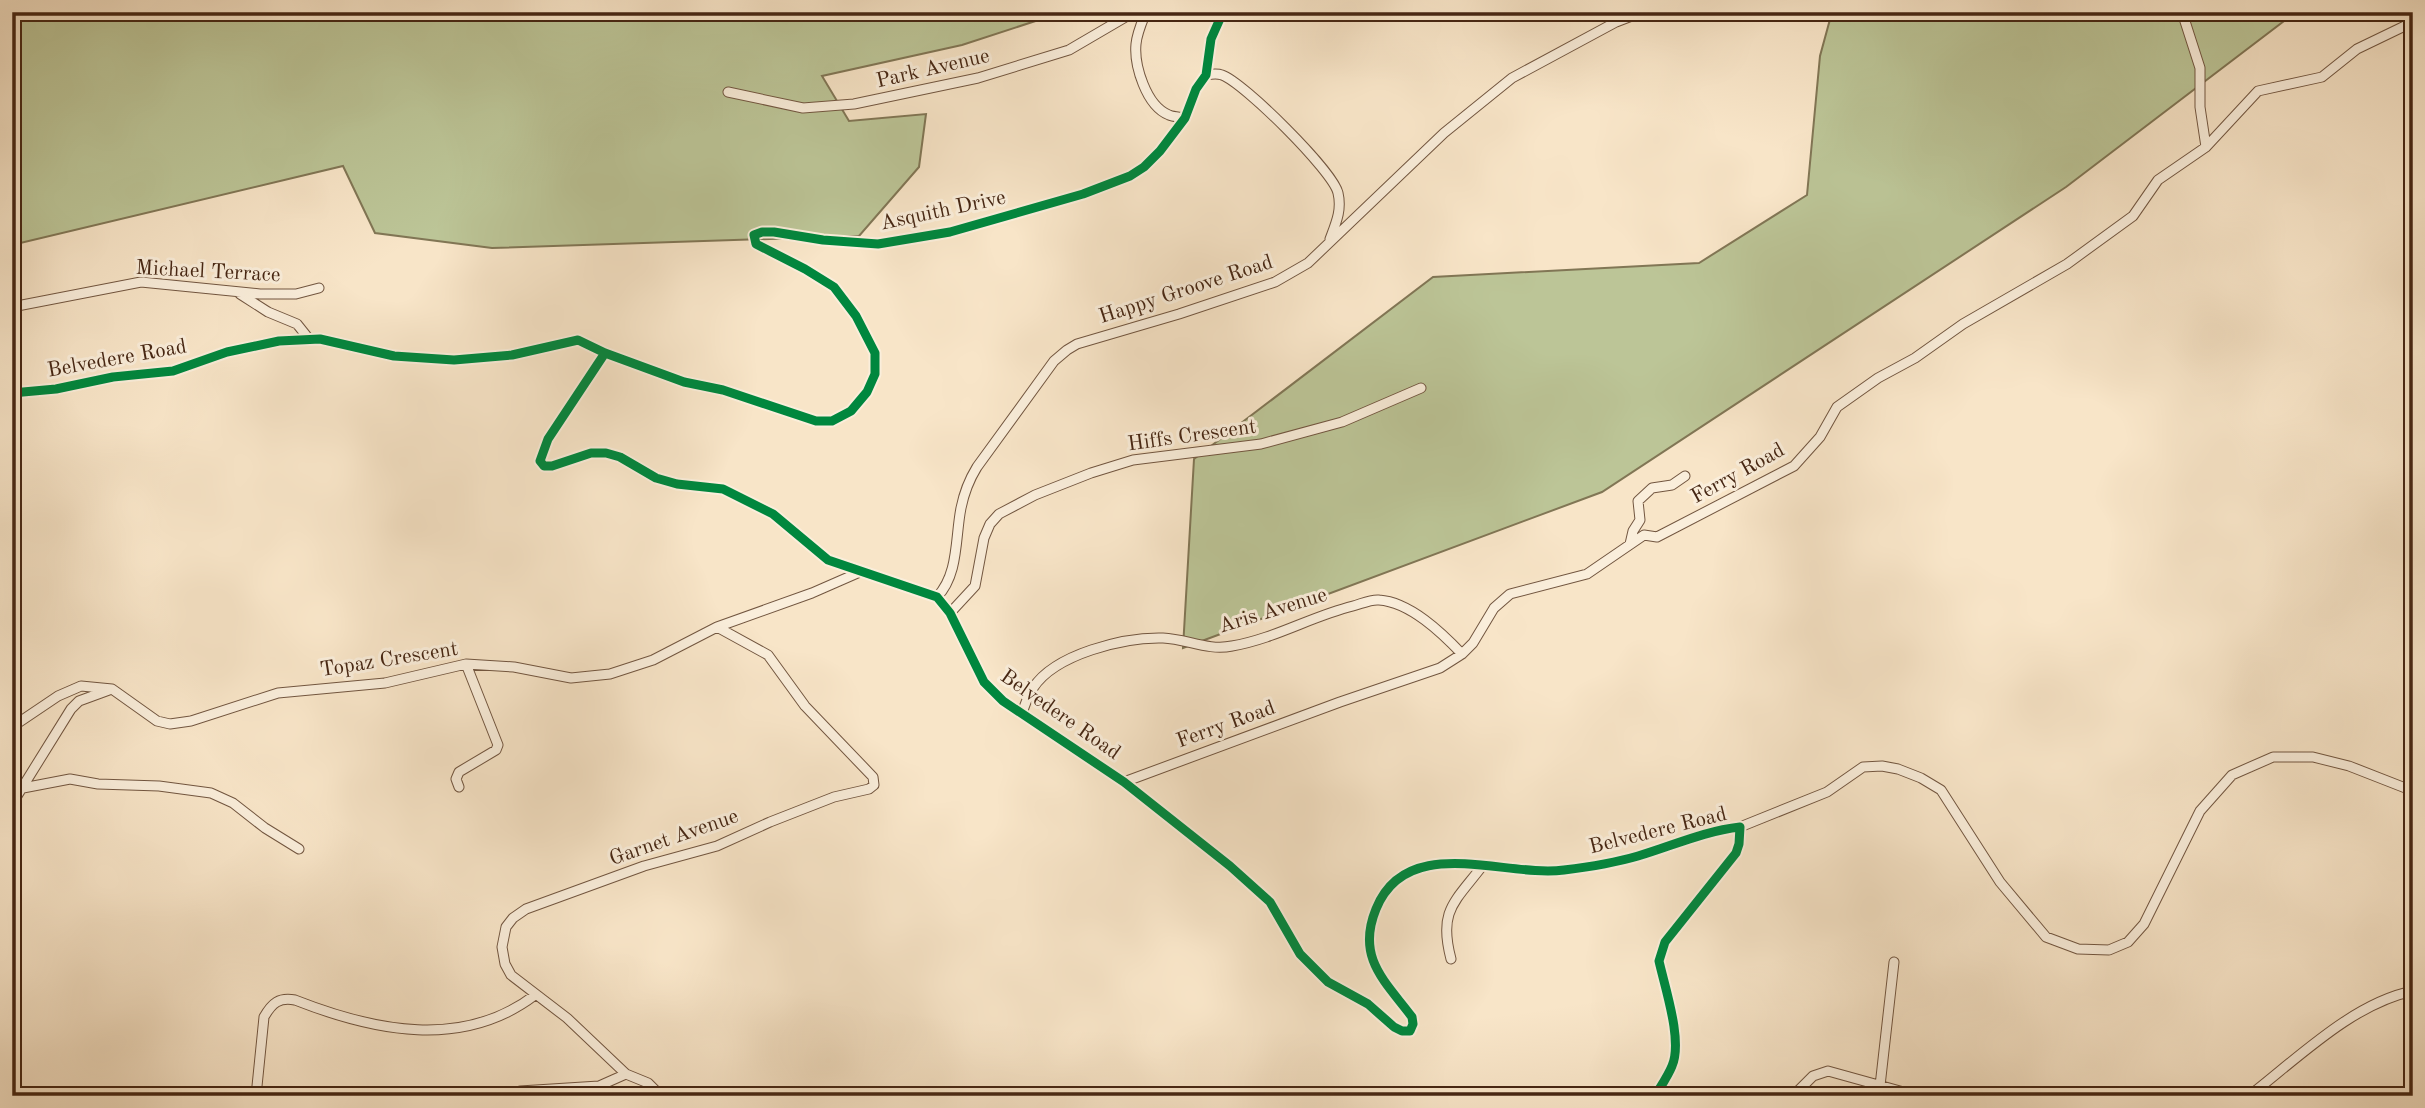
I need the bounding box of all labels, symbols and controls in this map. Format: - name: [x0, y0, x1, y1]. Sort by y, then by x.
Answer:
- street label: Park Avenue: [874, 46, 992, 92]
- street label: Asquith Drive: [878, 187, 1008, 235]
- street label: Happy Groove Road: [1096, 252, 1276, 328]
- street label: Michael Terrace: [135, 258, 281, 286]
- street label: Belvedere Road: [46, 336, 188, 382]
- street label: Hiffs Crescent: [1126, 417, 1258, 455]
- street label: Ferry Road: [1688, 440, 1788, 508]
- street label: Aris Avenue: [1216, 585, 1330, 637]
- street label: Topaz Crescent: [319, 639, 459, 681]
- street label: Belvedere Road: [996, 666, 1124, 764]
- street label: Ferry Road: [1174, 697, 1278, 753]
- street label: Belvedere Road: [1587, 804, 1729, 858]
- street label: Garnet Avenue: [607, 806, 741, 870]

